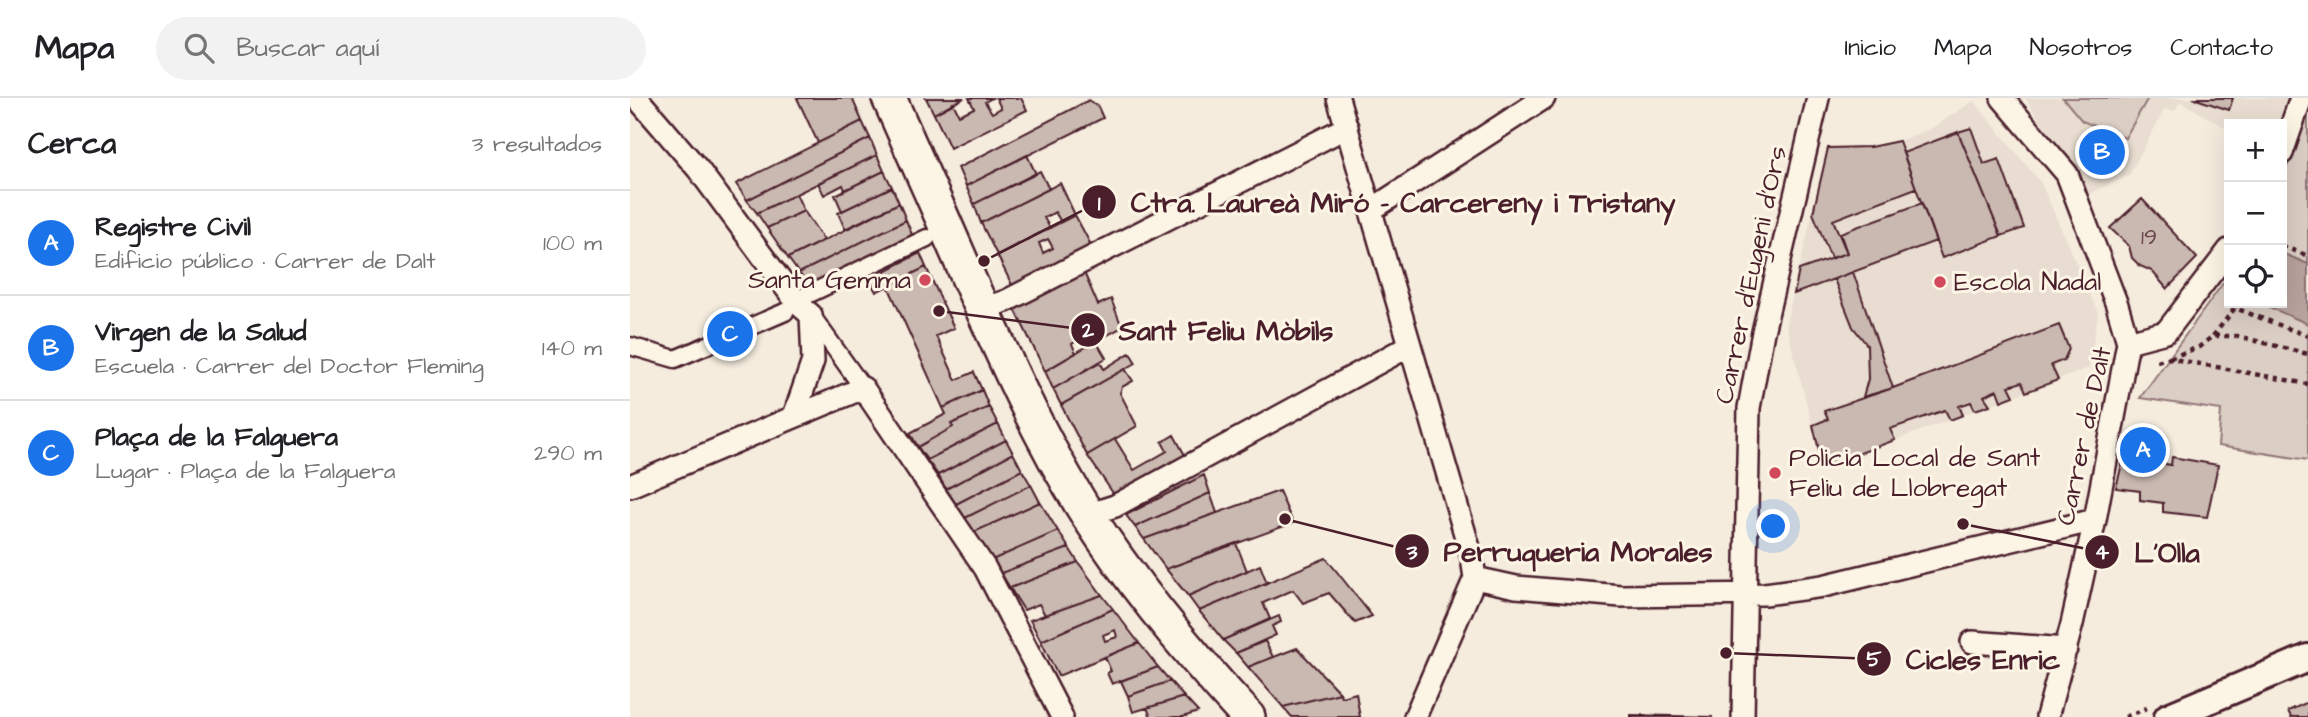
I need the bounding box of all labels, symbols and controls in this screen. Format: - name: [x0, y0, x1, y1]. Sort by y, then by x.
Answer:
- search box: [156, 17, 646, 80]
- text: Mapa: [35, 25, 114, 71]
- icon: search: [180, 29, 218, 67]
- text: Buscar aquí: [236, 30, 379, 66]
- text: Inicio: [1844, 31, 1896, 65]
- text: Mapa: [1934, 31, 1992, 65]
- text: Nosotros: [2030, 31, 2132, 65]
- text: Contacto: [2170, 31, 2273, 65]
- map controls: [2224, 119, 2287, 308]
- button: +: [2224, 119, 2287, 182]
- text: Cerca: [28, 123, 116, 165]
- pin: B: [2079, 126, 2125, 178]
- text: 3 resultados: [472, 128, 602, 160]
- street label: Carrer d'Eugeni d'Ors: [1706, 143, 1798, 408]
- callout: Ctra. Laureà Miró - Carcereny i Tristany: [1082, 178, 1689, 227]
- button: −: [2224, 182, 2287, 245]
- text: Ctra. Laureà Miró - Carcereny i Tristany: [1131, 184, 1676, 226]
- text: 1: [1098, 189, 1101, 218]
- text: Registre Civil: [95, 209, 251, 245]
- house number: 19: [2141, 221, 2157, 253]
- text: A: [44, 227, 58, 259]
- text: 100 m: [543, 227, 602, 259]
- text: Edificio público · Carrer de Dalt: [95, 245, 436, 277]
- button: locate: [2224, 245, 2287, 308]
- place label: Santa Gemma: [748, 262, 911, 298]
- place label: Escola Nadal: [1954, 264, 2101, 300]
- marker: Santa Gemma: [917, 272, 933, 288]
- marker: Escola Nadal: [1932, 274, 1948, 290]
- callout: Sant Feliu Mòbils: [1070, 306, 1348, 355]
- pin: C: [707, 308, 753, 360]
- text: Sant Feliu Mòbils: [1118, 312, 1333, 351]
- text: Virgen de la Salud: [95, 314, 307, 350]
- text: 2: [1081, 316, 1095, 345]
- text: B: [43, 332, 59, 364]
- text: 140 m: [542, 332, 602, 364]
- street label: Carrer de Dalt: [2048, 343, 2121, 529]
- text: Escuela · Carrer del Doctor Fleming: [95, 350, 484, 382]
- text: Plaça de la Falguera: [95, 419, 338, 455]
- pin: A: [2120, 424, 2166, 476]
- text: C: [43, 437, 59, 469]
- text: 290 m: [534, 437, 602, 469]
- place label: Policia Local de Sant Feliu de Llobregat: [1789, 440, 2041, 508]
- text: Lugar · Plaça de la Falguera: [95, 455, 396, 487]
- marker: Policia Local de Sant Feliu de Llobregat: [1767, 465, 1783, 481]
- your location: [1756, 509, 1790, 543]
- callout: Perruqueria Morales: [1394, 527, 1727, 576]
- callout: L'Olla: [2085, 527, 2214, 576]
- text: Perruqueria Morales: [1443, 533, 1713, 572]
- text: L'Olla: [2134, 534, 2201, 573]
- text: 3: [1406, 538, 1418, 567]
- text: 4: [2095, 538, 2110, 567]
- callout: Cicles Enric: [1856, 634, 2074, 683]
- text: Cicles Enric: [1906, 641, 2061, 680]
- text: 5: [1867, 645, 1883, 674]

